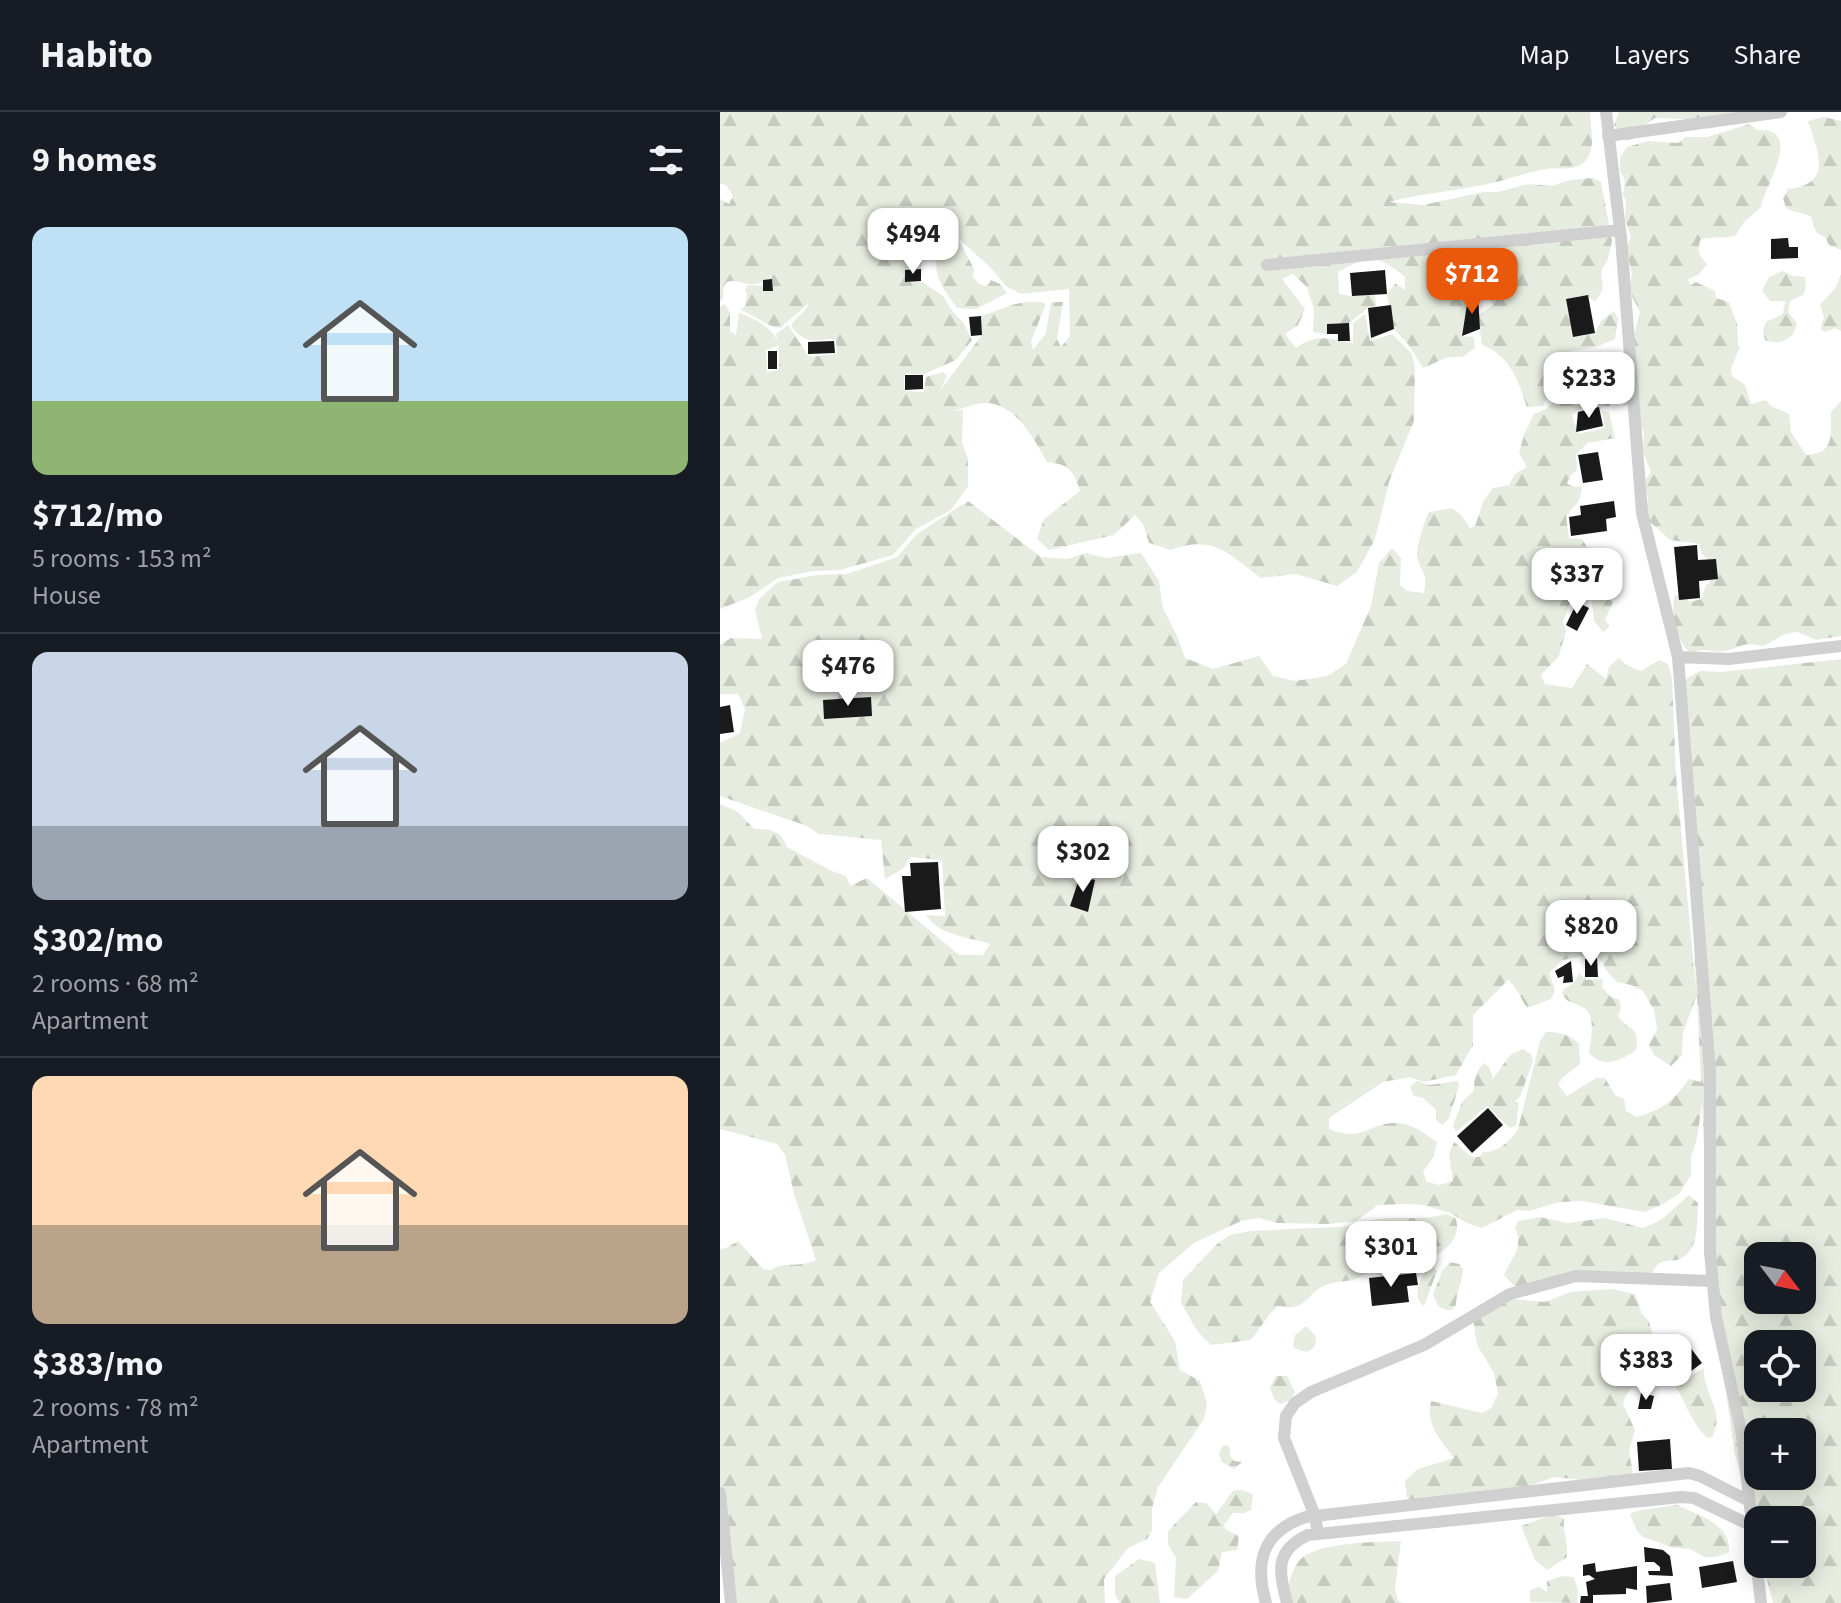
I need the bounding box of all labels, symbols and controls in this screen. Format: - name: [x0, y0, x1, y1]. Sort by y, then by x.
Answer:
- text: Habito: [40, 28, 153, 82]
- text: Map: [1519, 35, 1569, 75]
- text: Layers: [1613, 35, 1689, 75]
- text: Share: [1733, 35, 1801, 75]
- text: 9 homes: [32, 136, 157, 185]
- icon: filters: [644, 138, 688, 182]
- pin: $494: [866, 208, 960, 276]
- text: $494: [886, 215, 940, 252]
- pin: $712: [1425, 248, 1519, 316]
- text: $712: [1445, 255, 1499, 292]
- icon: home: [288, 279, 432, 423]
- pin: $233: [1542, 352, 1636, 420]
- text: $233: [1562, 359, 1616, 396]
- text: $712/mo: [32, 491, 163, 540]
- text: 5 rooms · 153 m²: [32, 540, 211, 577]
- pin: $337: [1530, 548, 1624, 616]
- text: $337: [1550, 555, 1604, 592]
- text: House: [32, 577, 101, 614]
- pin: $476: [801, 640, 895, 708]
- text: $476: [821, 647, 875, 684]
- icon: home: [288, 704, 432, 848]
- pin: $302: [1036, 826, 1130, 894]
- text: $302: [1056, 833, 1110, 870]
- pin: $820: [1544, 900, 1638, 968]
- text: $820: [1564, 907, 1618, 944]
- text: $302/mo: [32, 916, 163, 965]
- text: 2 rooms · 68 m²: [32, 965, 199, 1002]
- text: Apartment: [32, 1002, 149, 1039]
- icon: home: [288, 1128, 432, 1272]
- pin: $301: [1344, 1221, 1438, 1289]
- text: $301: [1364, 1228, 1418, 1265]
- north arrow: [1744, 1242, 1816, 1314]
- map controls: [1744, 1242, 1816, 1578]
- button: locate: [1744, 1330, 1816, 1402]
- pin: $383: [1599, 1334, 1693, 1402]
- text: $383/mo: [32, 1340, 163, 1389]
- text: $383: [1619, 1341, 1673, 1378]
- text: 2 rooms · 78 m²: [32, 1389, 199, 1426]
- button: +: [1744, 1418, 1816, 1490]
- text: Apartment: [32, 1426, 149, 1463]
- button: −: [1744, 1506, 1816, 1578]

